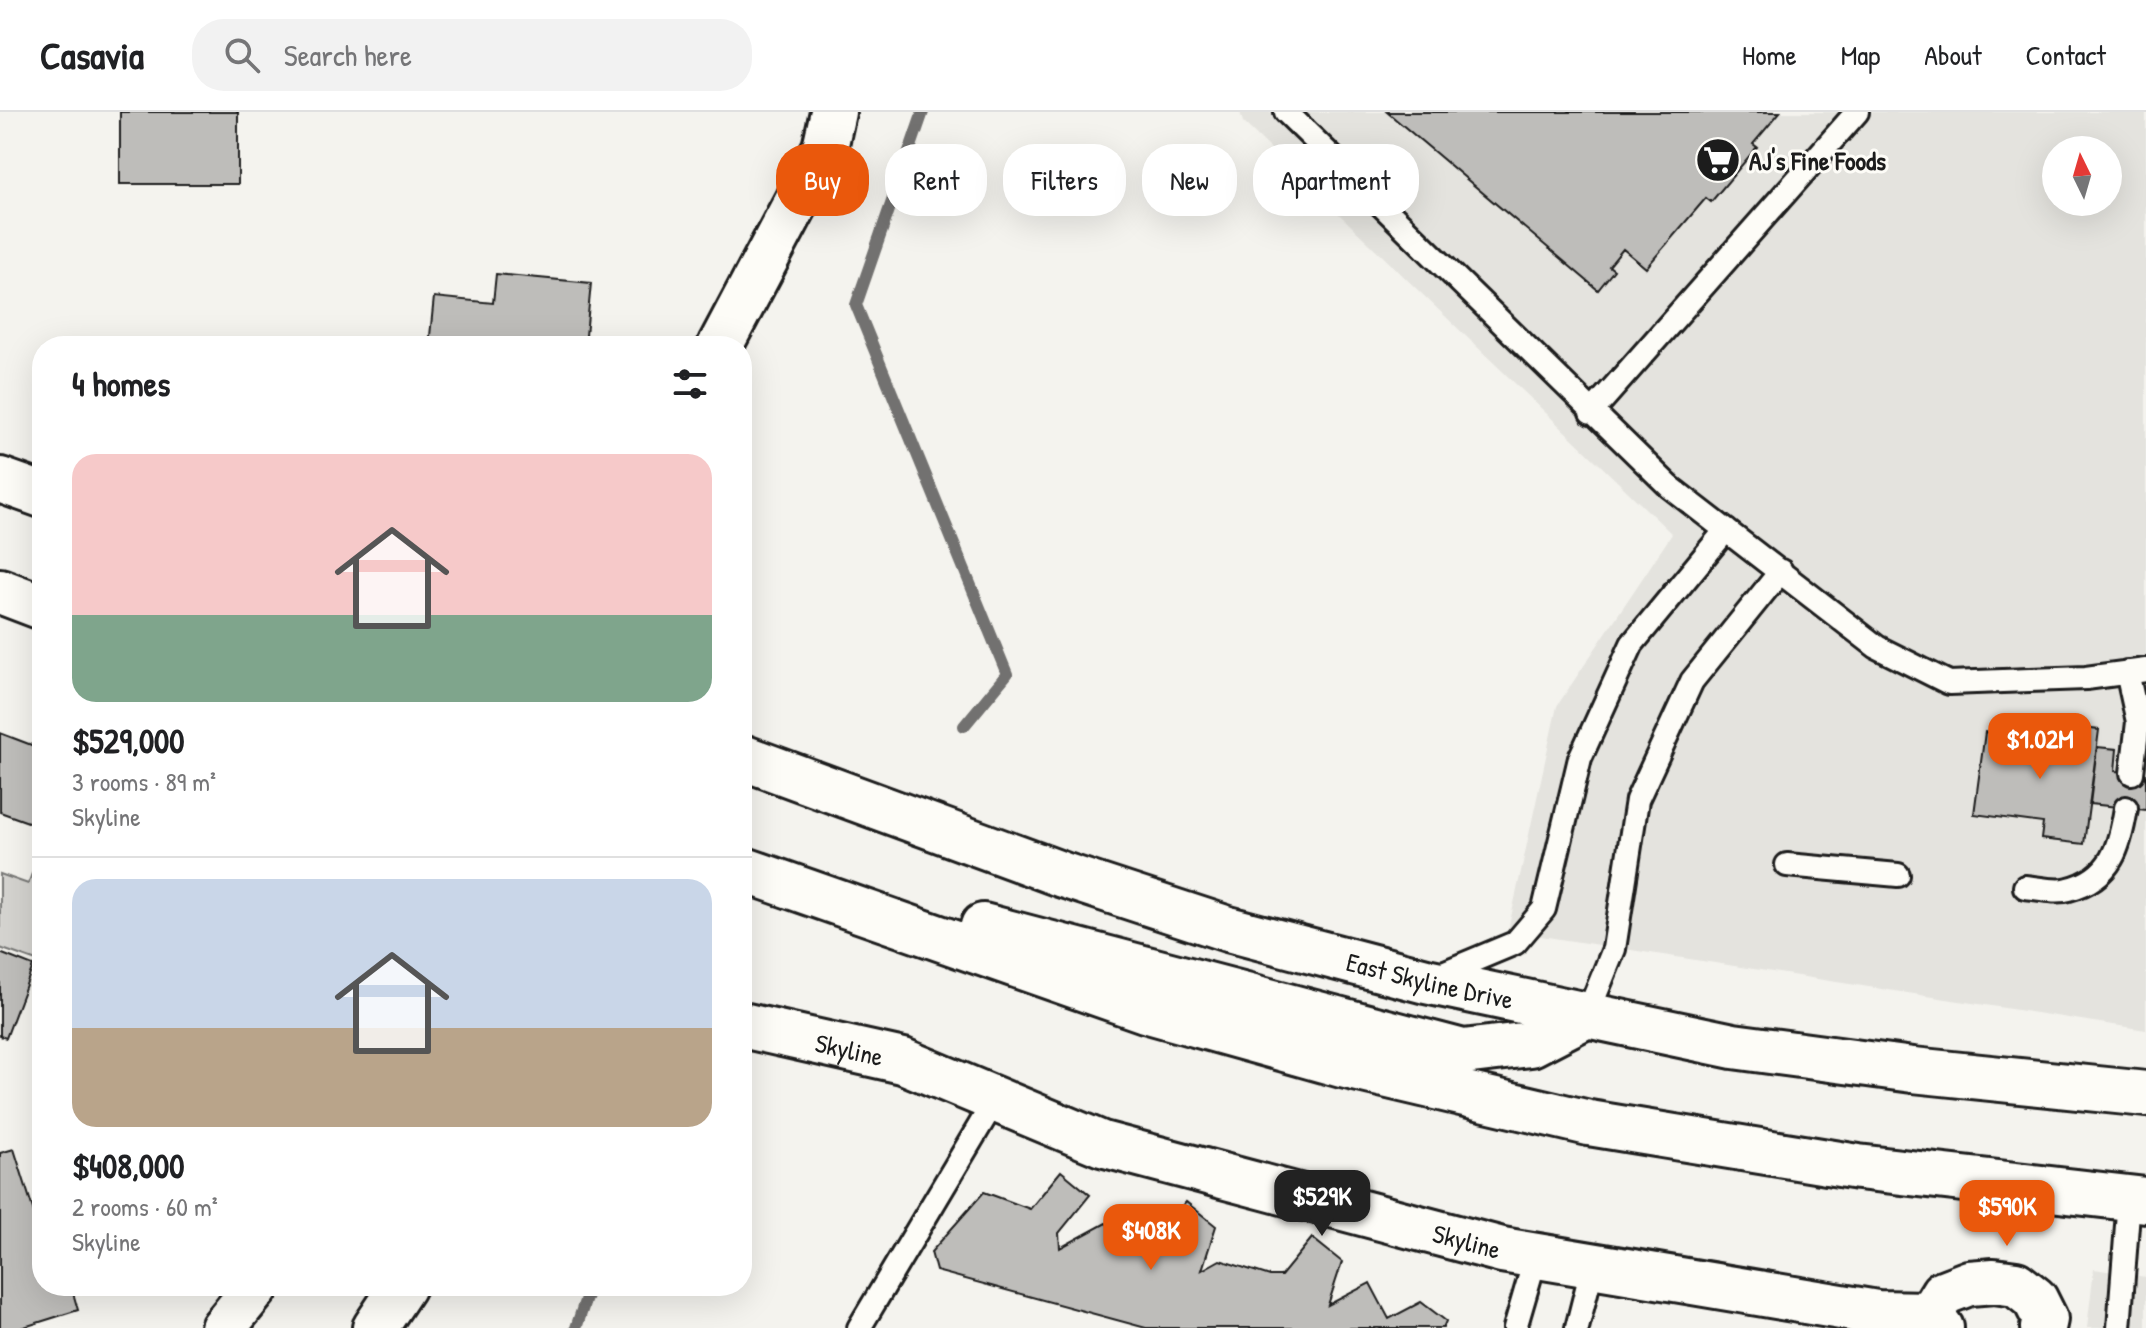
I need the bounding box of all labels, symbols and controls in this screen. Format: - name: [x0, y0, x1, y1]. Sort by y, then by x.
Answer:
- search box: [192, 19, 752, 91]
- text: Casavia: [40, 29, 144, 81]
- icon: search: [220, 33, 264, 77]
- text: Search here: [284, 35, 412, 75]
- text: Home: [1742, 36, 1797, 74]
- text: Map: [1841, 36, 1880, 74]
- text: About: [1924, 36, 1982, 74]
- text: Contact: [2026, 36, 2106, 74]
- supermarket icon: AJ's Fine Foods: [1694, 136, 1742, 184]
- north arrow: [2042, 136, 2122, 216]
- map controls: [2042, 136, 2122, 216]
- place label: AJ's Fine Foods: [1749, 143, 1886, 178]
- chip: Buy: [776, 144, 869, 216]
- chip: Rent: [885, 144, 987, 216]
- chip: Filters: [1003, 144, 1126, 216]
- chip: New: [1142, 144, 1237, 216]
- chip: Apartment: [1253, 144, 1419, 216]
- text: 4 homes: [72, 361, 170, 407]
- icon: filters: [668, 362, 712, 406]
- icon: home: [320, 506, 464, 650]
- pin: $1.02M: [1975, 713, 2105, 781]
- text: $529,000: [72, 718, 185, 764]
- text: $1.02M: [2006, 721, 2074, 756]
- text: 3 rooms · 89 m²: [72, 764, 216, 799]
- text: Skyline: [72, 799, 141, 834]
- icon: home: [320, 931, 464, 1075]
- street label: East Skyline Drive: [1343, 943, 1516, 1017]
- street label: Skyline: [812, 1024, 887, 1074]
- text: $408,000: [72, 1143, 185, 1189]
- pin: $529K: [1266, 1170, 1378, 1238]
- text: $529K: [1292, 1178, 1352, 1213]
- pin: $590K: [1951, 1180, 2063, 1248]
- text: $590K: [1978, 1188, 2036, 1223]
- text: 2 rooms · 60 m²: [72, 1189, 218, 1224]
- pin: $408K: [1095, 1204, 1207, 1272]
- text: $408K: [1121, 1212, 1181, 1247]
- street label: Skyline: [1429, 1215, 1504, 1266]
- text: Skyline: [72, 1224, 141, 1259]

